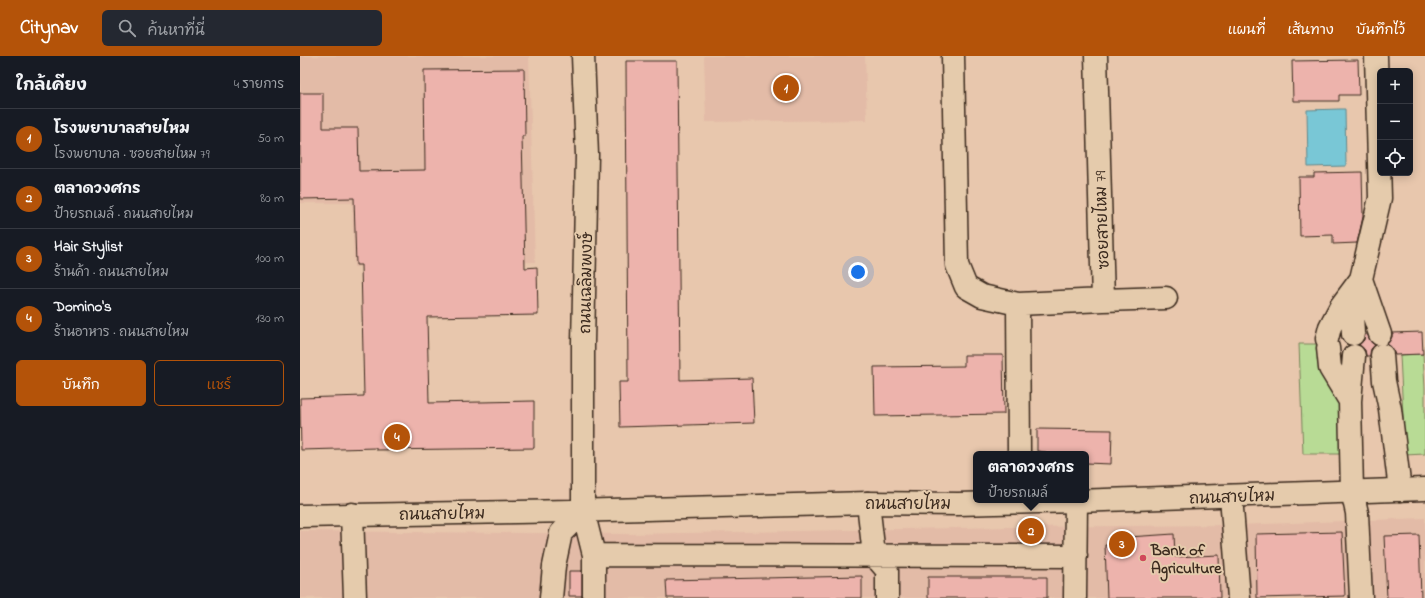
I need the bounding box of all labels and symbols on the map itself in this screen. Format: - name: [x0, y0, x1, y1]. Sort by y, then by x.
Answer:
- pin: 1: [773, 73, 799, 103]
- street label: ซอยสายไหม 79: [1088, 170, 1117, 270]
- street label: ถนนเฉลิมพงษ์: [573, 231, 600, 334]
- your location: [848, 262, 868, 282]
- pin: 4: [384, 422, 410, 452]
- street label: ถนนสายไหม: [1189, 484, 1276, 511]
- street label: ถนนสายไหม: [865, 492, 951, 517]
- street label: ถนนสายไหม: [399, 501, 485, 528]
- pin: 2: [1018, 516, 1044, 546]
- pin: 3: [1109, 529, 1135, 559]
- place label: Bank of Agriculture: [1150, 539, 1222, 582]
- marker: Bank of Agriculture: [1138, 553, 1148, 563]

